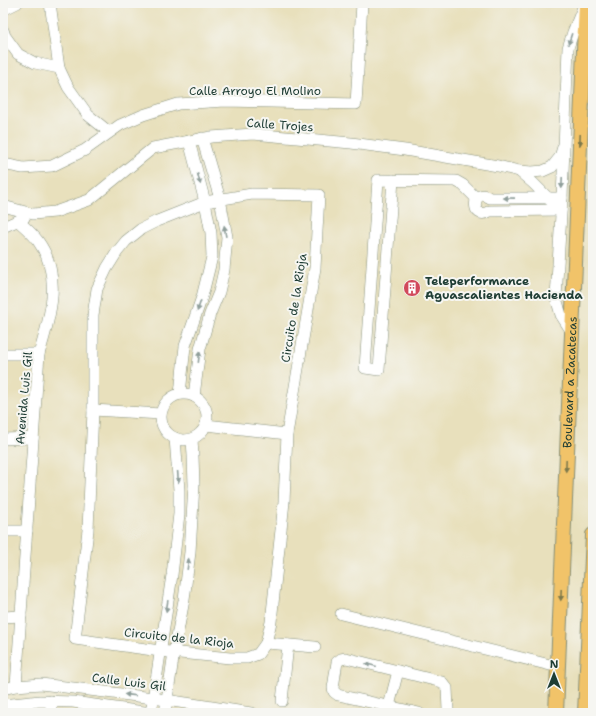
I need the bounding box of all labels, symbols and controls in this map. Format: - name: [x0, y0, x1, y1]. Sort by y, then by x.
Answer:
- one-way arrow: [567, 33, 573, 45]
- street label: Calle Arroyo El Molino: [189, 83, 321, 99]
- street label: Calle Trojes: [246, 115, 314, 135]
- one-way arrow: [577, 134, 584, 146]
- one-way arrow: [196, 173, 202, 185]
- one-way arrow: [559, 177, 565, 190]
- one-way arrow: [502, 195, 515, 201]
- one-way arrow: [222, 225, 228, 237]
- street label: Circuito de la Rioja: [277, 252, 311, 364]
- place label: Teleperformance Aguascalientes Hacienda: [425, 273, 583, 303]
- building icon: Teleperformance Aguascalientes Hacienda: [402, 278, 422, 298]
- one-way arrow: [196, 300, 202, 312]
- street label: Boulevard a Zacatecas: [559, 316, 581, 448]
- street label: Avenida Luis Gil: [12, 350, 36, 445]
- one-way arrow: [196, 351, 202, 363]
- one-way arrow: [563, 460, 570, 472]
- one-way arrow: [174, 471, 181, 483]
- one-way arrow: [185, 558, 191, 570]
- one-way arrow: [558, 589, 564, 602]
- one-way arrow: [164, 600, 170, 612]
- street label: Circuito de la Rioja: [123, 624, 235, 652]
- north arrow: [534, 654, 574, 694]
- text: N: [550, 657, 559, 672]
- one-way arrow: [365, 661, 378, 667]
- street label: Calle Luis Gil: [91, 670, 167, 695]
- one-way arrow: [124, 692, 136, 698]

